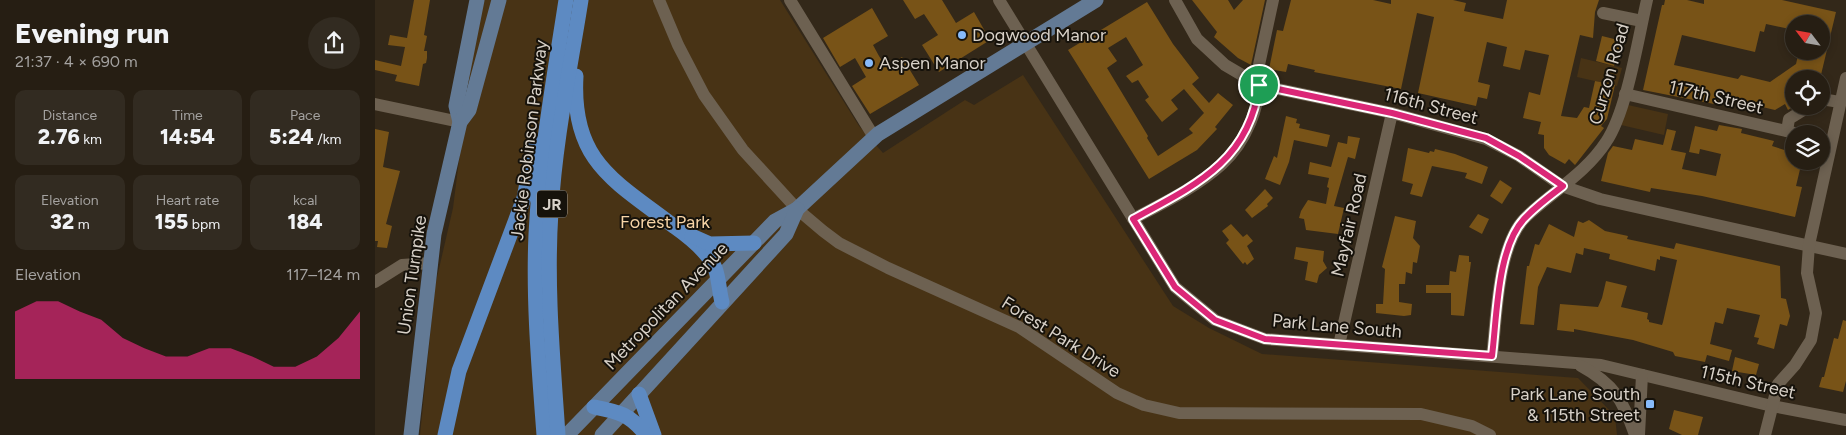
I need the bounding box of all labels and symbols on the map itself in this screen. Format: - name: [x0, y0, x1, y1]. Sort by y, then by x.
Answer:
- north arrow: [1785, 15, 1830, 60]
- street label: Curzon Road: [1584, 21, 1634, 127]
- place label: Dogwood Manor: [972, 24, 1106, 46]
- marker: Dogwood Manor: [956, 29, 968, 41]
- street label: Jackie Robinson Parkway: [506, 38, 552, 241]
- place label: Aspen Manor: [879, 52, 986, 74]
- marker: Aspen Manor: [863, 57, 875, 69]
- pin: [1238, 64, 1280, 106]
- street label: 117th Street: [1667, 75, 1766, 119]
- street label: 116th Street: [1381, 83, 1481, 129]
- street label: Mayfair Road: [1326, 171, 1372, 279]
- road number: JR: [537, 190, 567, 218]
- park label: Forest Park: [620, 211, 710, 233]
- street label: Union Turnpike: [393, 214, 431, 336]
- street label: Metropolitan Avenue: [599, 237, 733, 374]
- street label: Forest Park Drive: [998, 292, 1125, 382]
- street label: Park Lane South: [1271, 309, 1403, 343]
- street label: 115th Street: [1698, 360, 1798, 404]
- place label: Park Lane South & 115th Street: [1510, 383, 1640, 426]
- marker: Park Lane South & 115th Street: [1644, 398, 1656, 410]

